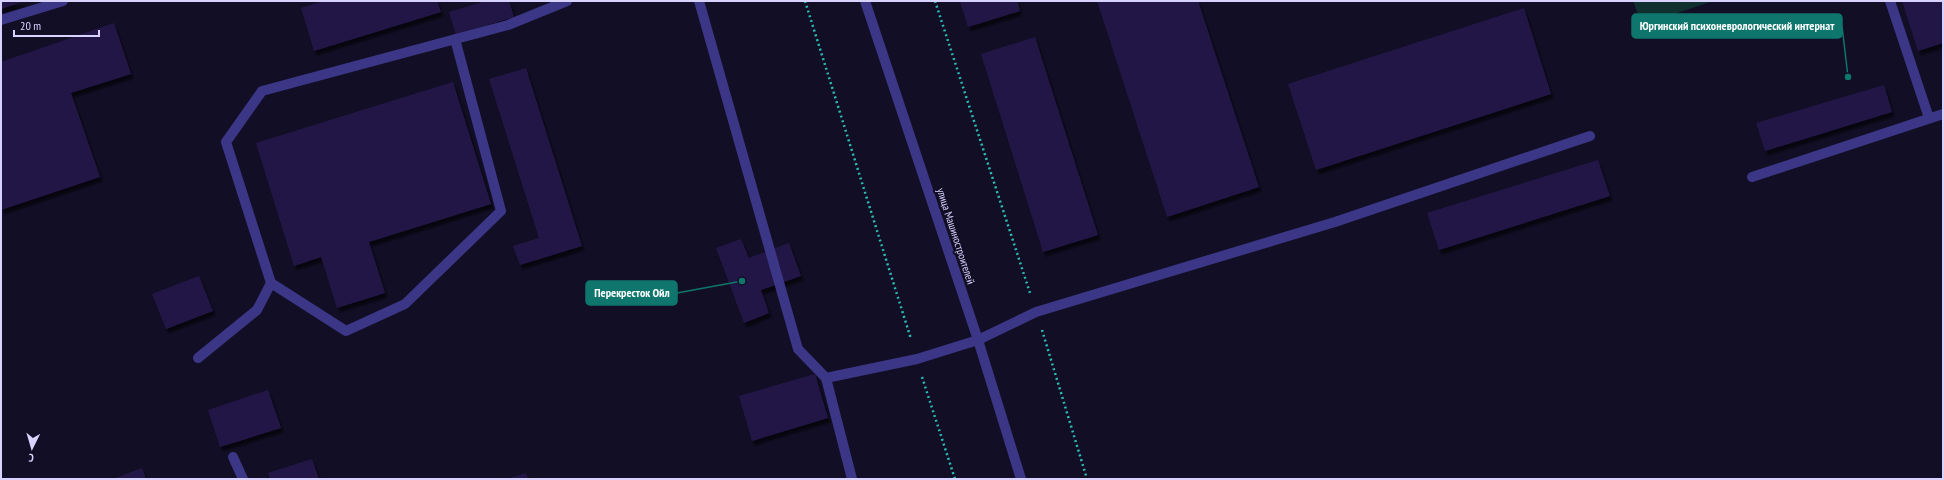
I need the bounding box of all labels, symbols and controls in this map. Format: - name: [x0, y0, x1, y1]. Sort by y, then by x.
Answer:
- scale bar: [14, 12, 99, 38]
- callout: Юргинский психоневрологический интернат: [1632, 14, 1842, 38]
- text: 20 m: [20, 18, 41, 33]
- text: Юргинский психоневрологический интернат: [1640, 18, 1835, 33]
- street label: улица Машиностроителей: [934, 186, 978, 286]
- callout: Перекресток Ойл: [586, 281, 677, 305]
- text: Перекресток Ойл: [594, 285, 670, 300]
- north arrow: [12, 428, 52, 468]
- text: С: [28, 451, 34, 465]

